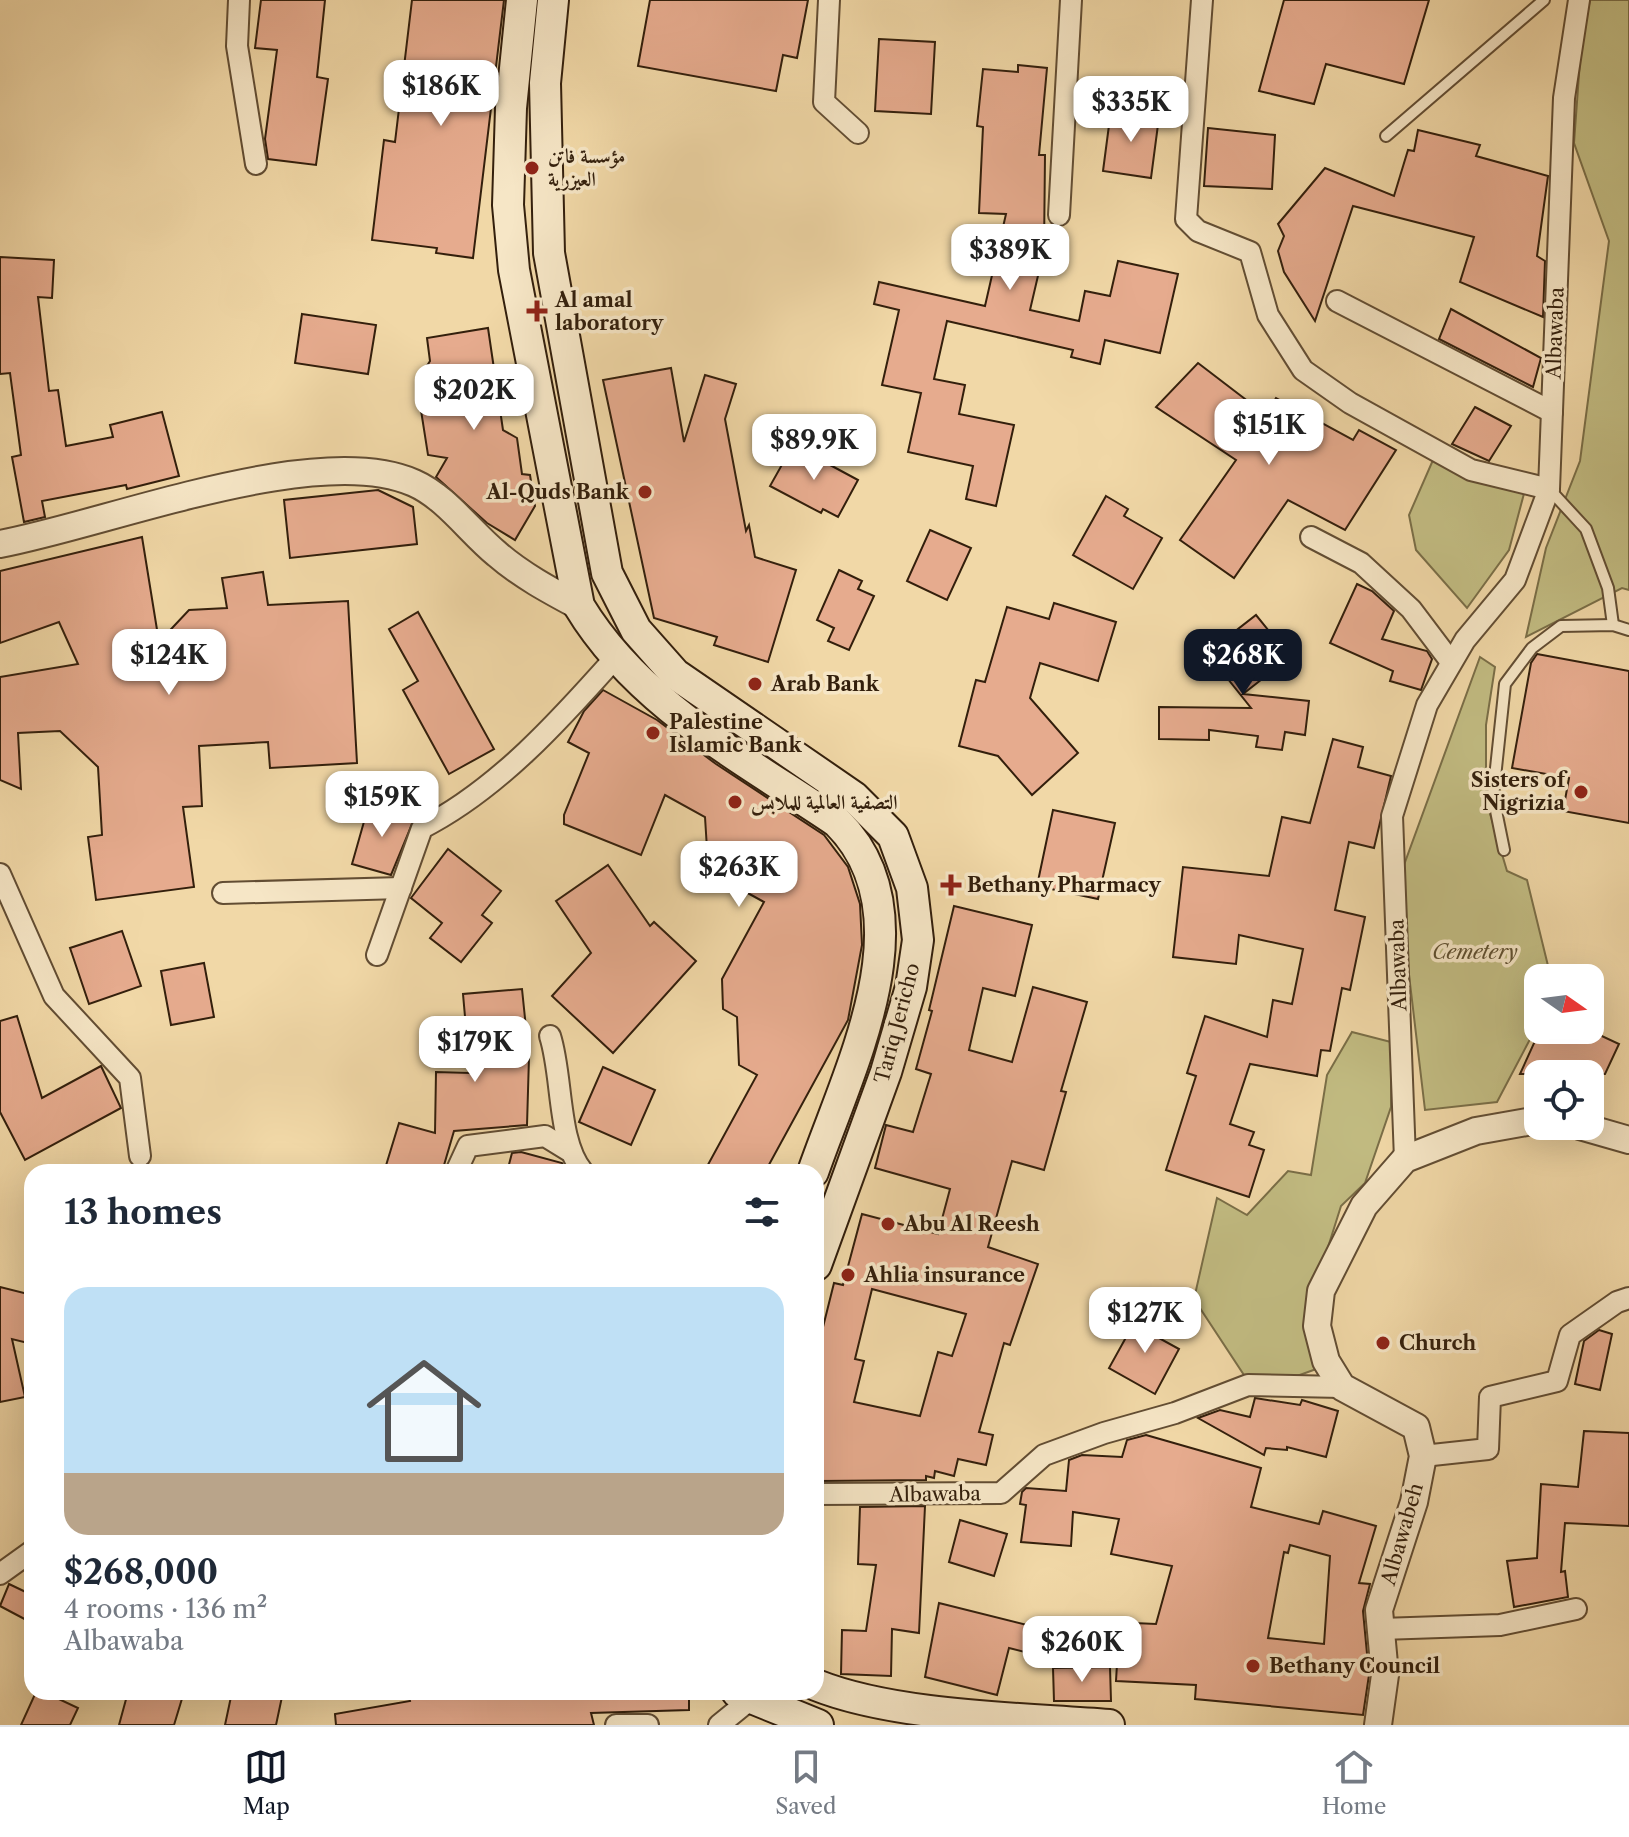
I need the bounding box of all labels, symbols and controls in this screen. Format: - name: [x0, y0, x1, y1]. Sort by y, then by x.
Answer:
- pin: $186K: [385, 60, 497, 128]
- text: $186K: [402, 70, 480, 102]
- pin: $335K: [1075, 76, 1187, 144]
- text: $335K: [1091, 86, 1171, 118]
- place label: مؤسسة فاتن العيزرية: [548, 144, 625, 192]
- marker: مؤسسة فاتن العيزرية: [523, 159, 541, 177]
- pin: $389K: [954, 224, 1066, 292]
- text: $389K: [969, 234, 1051, 266]
- street label: Albawaba: [1541, 286, 1569, 380]
- place label: Al amal laboratory: [554, 288, 664, 335]
- marker: Al amal laboratory: [526, 300, 548, 322]
- pin: $202K: [418, 364, 530, 432]
- text: $202K: [433, 374, 515, 406]
- pin: $151K: [1213, 399, 1325, 467]
- text: $151K: [1232, 409, 1306, 441]
- pin: $89.9K: [749, 414, 879, 482]
- text: $89.9K: [770, 424, 858, 456]
- place label: Al-Quds Bank: [485, 480, 630, 504]
- marker: Al-Quds Bank: [636, 483, 654, 501]
- pin: $124K: [113, 629, 225, 697]
- pin: $268K: [1187, 629, 1299, 697]
- text: $124K: [130, 639, 208, 671]
- text: $268K: [1202, 639, 1284, 671]
- place label: Arab Bank: [770, 672, 880, 696]
- marker: Arab Bank: [746, 675, 764, 693]
- place label: Palestine Islamic Bank: [669, 710, 802, 757]
- marker: Palestine Islamic Bank: [644, 724, 662, 742]
- place label: Sisters of Nigrizia: [1471, 768, 1568, 815]
- pin: $159K: [326, 771, 438, 839]
- text: $159K: [344, 781, 420, 813]
- marker: Sisters of Nigrizia: [1572, 783, 1590, 801]
- place label: التصفية العالمية للملابس: [751, 790, 898, 816]
- marker: التصفية العالمية للملابس: [726, 793, 744, 811]
- pin: $263K: [683, 841, 795, 909]
- text: $263K: [699, 851, 779, 883]
- place label: Bethany Pharmacy: [967, 873, 1161, 897]
- marker: Bethany Pharmacy: [942, 876, 960, 894]
- street label: Albawaba: [1384, 918, 1412, 1012]
- park label: Cemetery: [1432, 940, 1518, 964]
- street label: Tariq Jericho: [869, 960, 925, 1086]
- north arrow: [1524, 964, 1604, 1044]
- map controls: [1524, 964, 1604, 1140]
- pin: $179K: [419, 1016, 531, 1084]
- text: $179K: [437, 1026, 513, 1058]
- button: locate: [1524, 1060, 1604, 1140]
- icon: filters: [740, 1190, 784, 1234]
- text: 13 homes: [64, 1191, 222, 1233]
- place label: Abu Al Reesh: [903, 1212, 1040, 1236]
- marker: Abu Al Reesh: [879, 1215, 897, 1233]
- place label: Ahlia insurance: [863, 1263, 1025, 1287]
- marker: Ahlia insurance: [839, 1266, 857, 1284]
- pin: $127K: [1089, 1287, 1201, 1355]
- text: $127K: [1107, 1297, 1183, 1329]
- place label: Church: [1399, 1331, 1477, 1355]
- marker: Church: [1374, 1334, 1392, 1352]
- icon: home: [352, 1339, 496, 1483]
- street label: Albawabeh: [1376, 1480, 1428, 1589]
- street label: Albawaba: [888, 1481, 982, 1507]
- text: $268,000: [64, 1551, 218, 1593]
- text: 4 rooms · 136 m²: [64, 1593, 267, 1625]
- pin: $260K: [1026, 1616, 1138, 1684]
- text: Albawaba: [64, 1625, 184, 1657]
- text: $260K: [1041, 1626, 1123, 1658]
- place label: Bethany Council: [1269, 1654, 1440, 1678]
- marker: Bethany Council: [1244, 1657, 1262, 1675]
- tab: Map: [243, 1745, 290, 1820]
- tab: Saved: [775, 1745, 836, 1820]
- tab: Home: [1322, 1745, 1386, 1820]

